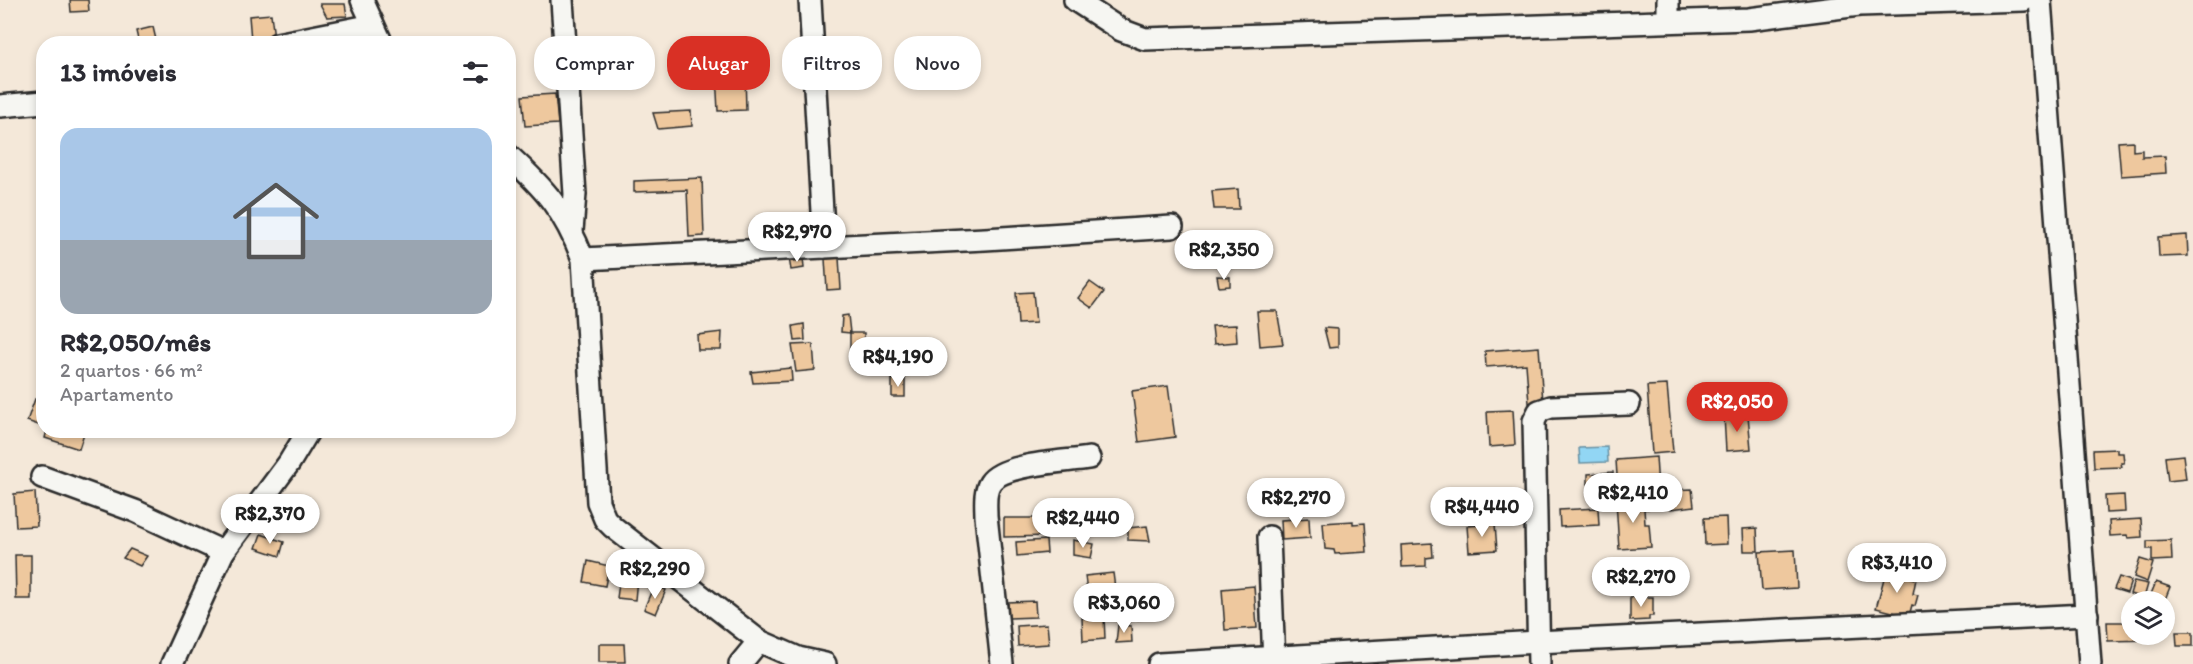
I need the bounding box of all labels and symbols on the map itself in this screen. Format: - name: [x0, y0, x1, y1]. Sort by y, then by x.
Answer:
- pin: R$2,970: [742, 212, 852, 263]
- pin: R$2,350: [1169, 230, 1279, 281]
- pin: R$4,190: [843, 337, 953, 388]
- pin: R$2,050: [1682, 382, 1792, 433]
- pin: R$2,410: [1578, 473, 1688, 524]
- pin: R$2,270: [1241, 478, 1351, 529]
- pin: R$4,440: [1427, 487, 1537, 538]
- pin: R$2,370: [215, 494, 325, 545]
- pin: R$2,440: [1028, 498, 1138, 549]
- pin: R$3,410: [1842, 543, 1952, 594]
- pin: R$2,290: [600, 549, 710, 600]
- pin: R$2,270: [1586, 557, 1696, 608]
- pin: R$3,060: [1069, 583, 1179, 634]

